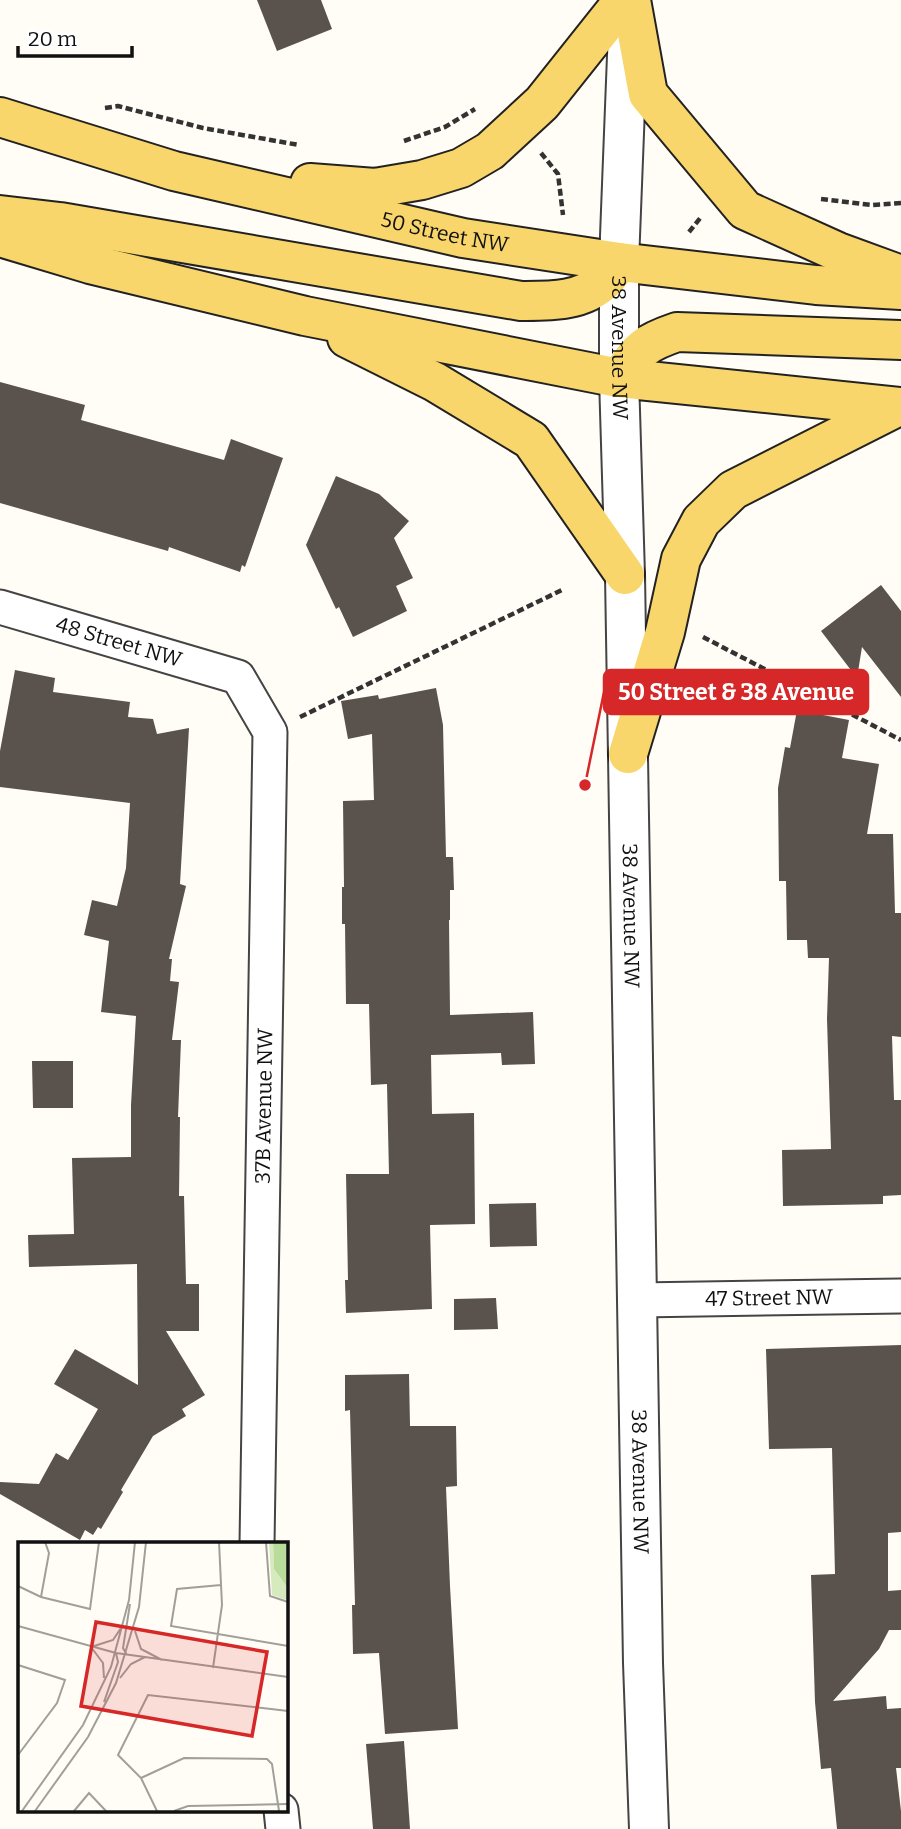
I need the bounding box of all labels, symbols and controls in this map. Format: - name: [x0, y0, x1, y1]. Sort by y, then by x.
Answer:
- scale bar: [18, 14, 131, 58]
- text: 20 m: [28, 26, 77, 52]
- street label: 50 Street NW: [378, 206, 511, 258]
- street label: 38 Avenue NW: [606, 276, 633, 421]
- street label: 48 Street NW: [53, 611, 186, 673]
- callout: 50 Street & 38 Avenue: [604, 670, 868, 714]
- text: 50 Street & 38 Avenue: [618, 678, 854, 706]
- street label: 38 Avenue NW: [616, 843, 645, 989]
- street label: 37B Avenue NW: [250, 1027, 278, 1184]
- street label: 47 Street NW: [705, 1284, 834, 1312]
- street label: 38 Avenue NW: [626, 1409, 654, 1555]
- inset map: [18, 1542, 287, 1812]

